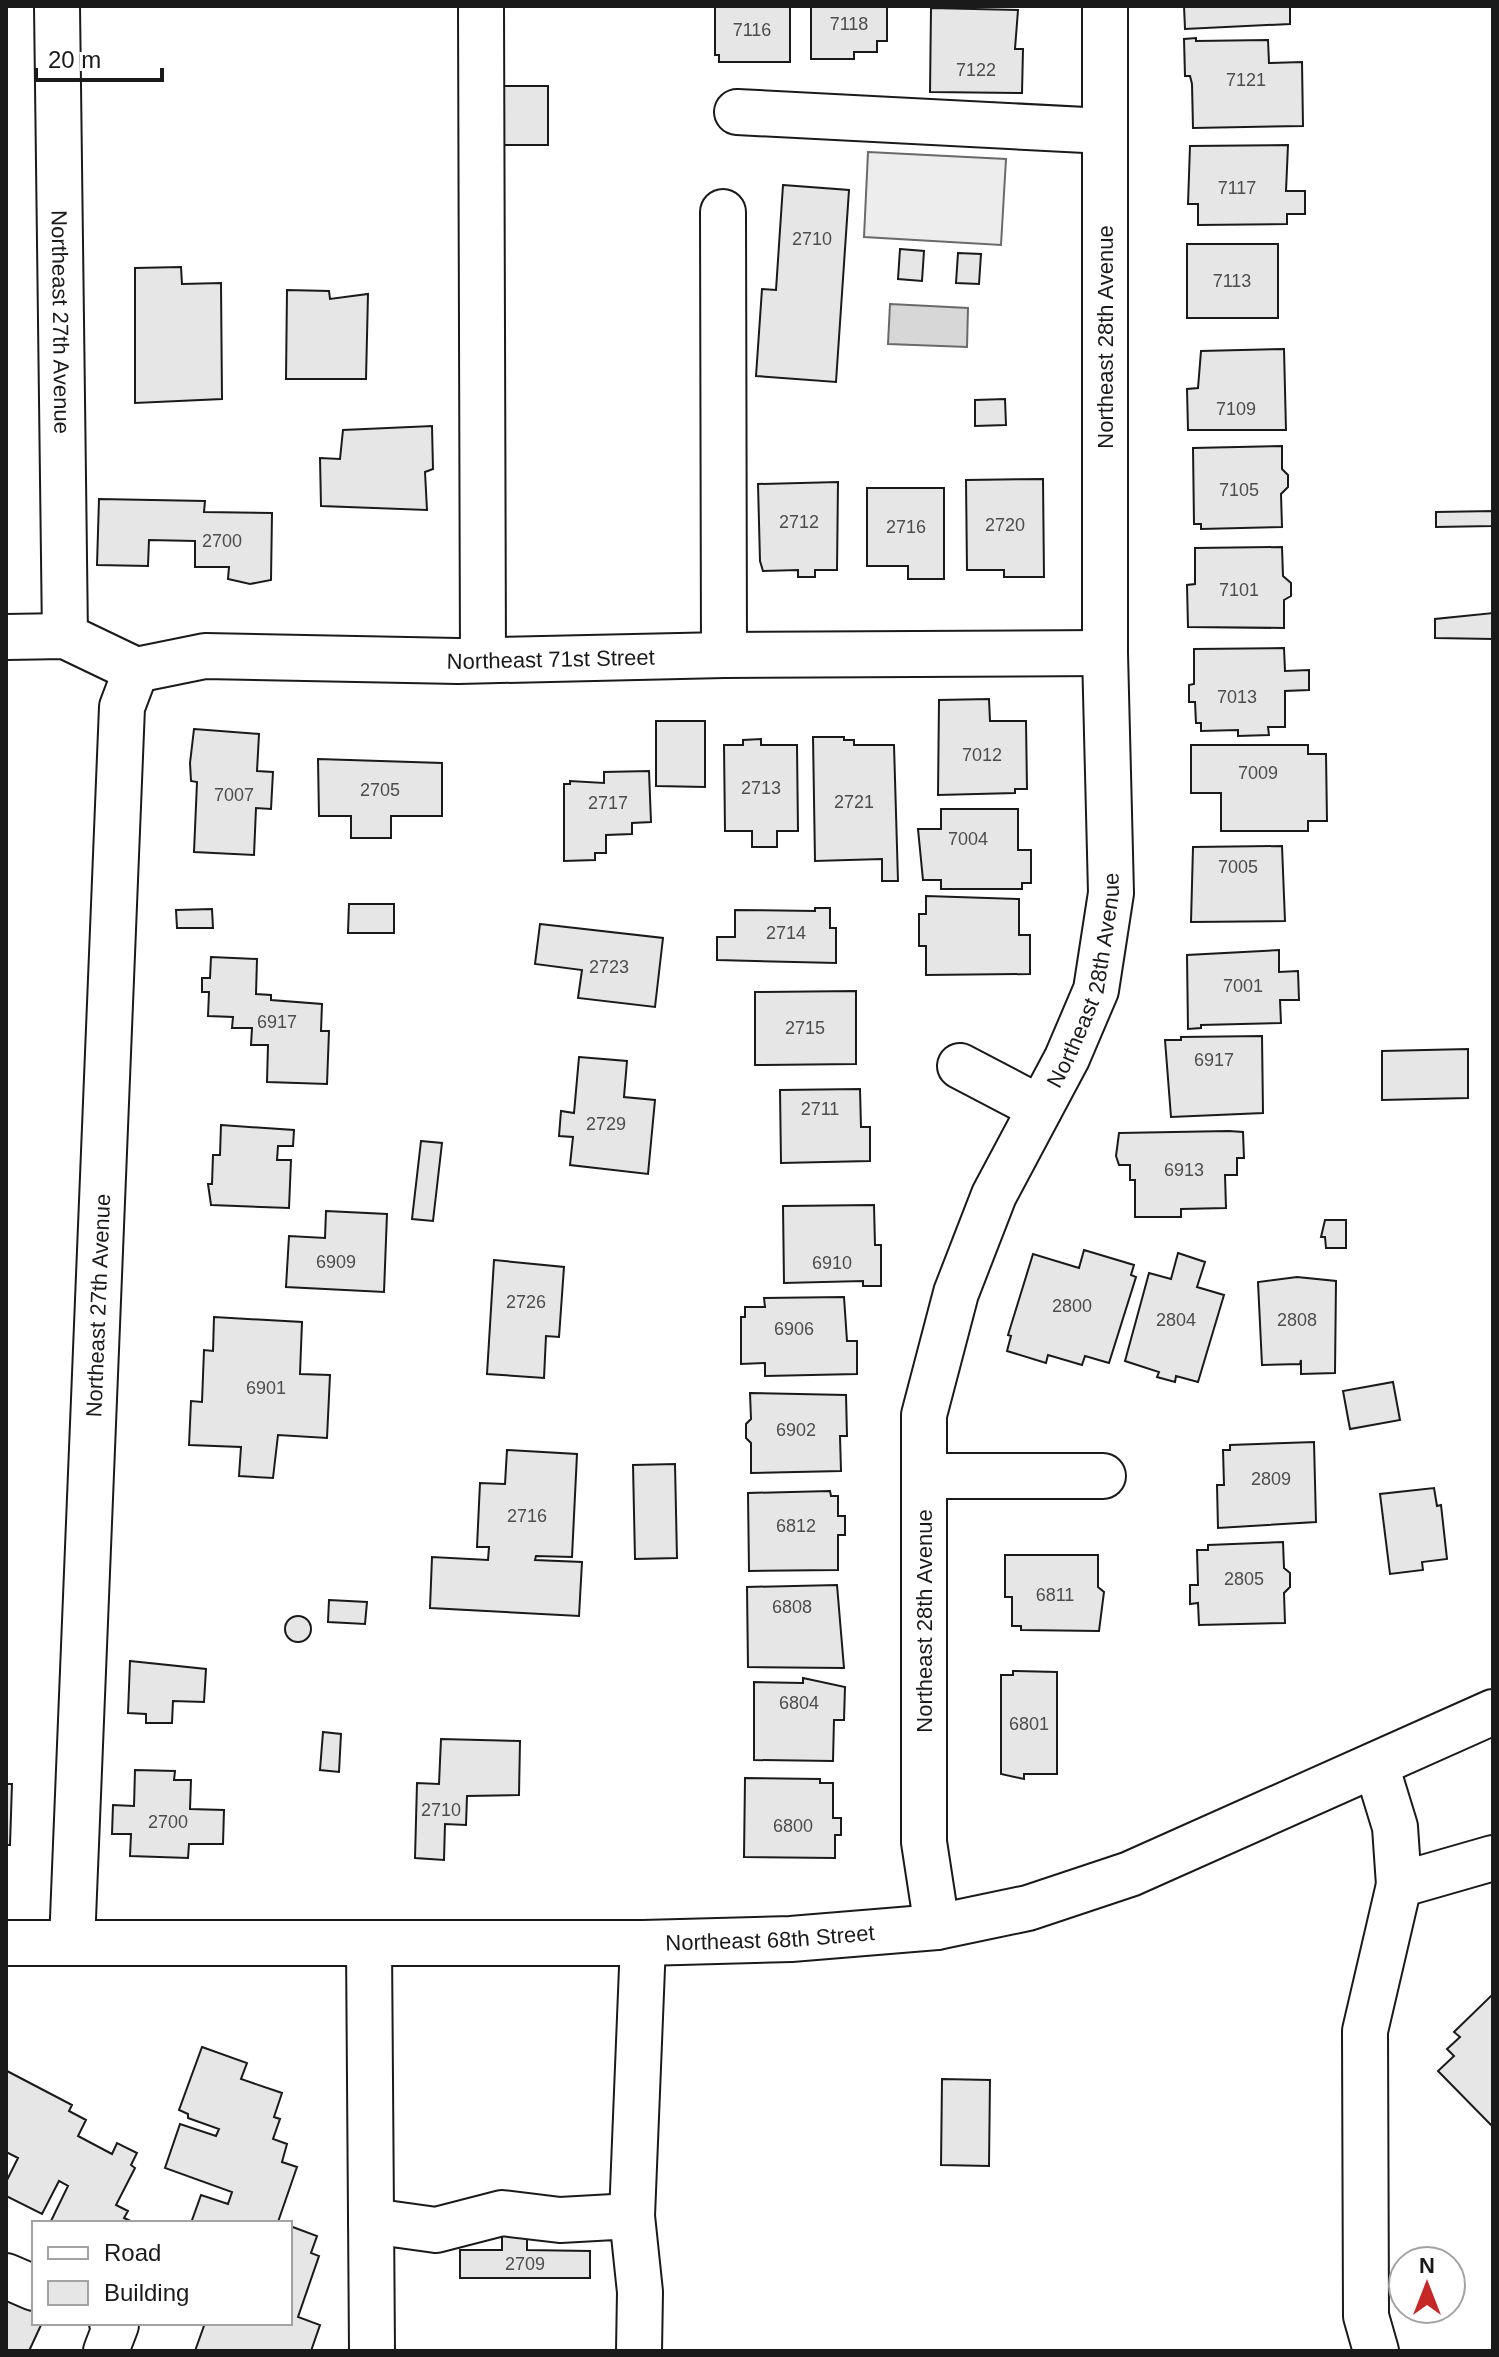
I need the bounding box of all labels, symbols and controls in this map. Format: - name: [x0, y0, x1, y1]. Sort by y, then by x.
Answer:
- house number: 7118: [830, 14, 868, 34]
- house number: 7116: [733, 20, 771, 40]
- scale bar: [36, 32, 162, 82]
- text: 20 m: [48, 46, 101, 73]
- house number: 7122: [956, 60, 996, 80]
- house number: 7121: [1226, 70, 1266, 90]
- house number: 7117: [1218, 178, 1256, 198]
- street label: Northeast 27th Avenue: [47, 210, 75, 434]
- street label: Northeast 28th Avenue: [1093, 225, 1118, 449]
- house number: 2710: [792, 229, 832, 249]
- house number: 7113: [1213, 271, 1251, 291]
- house number: 7109: [1216, 399, 1256, 419]
- house number: 7105: [1219, 480, 1259, 500]
- house number: 2712: [779, 512, 819, 532]
- house number: 2720: [985, 515, 1025, 535]
- house number: 2716: [886, 517, 926, 537]
- house number: 2700: [202, 531, 242, 551]
- house number: 7101: [1219, 580, 1259, 600]
- street label: Northeast 71st Street: [447, 644, 655, 674]
- house number: 7013: [1217, 687, 1257, 707]
- house number: 7012: [962, 745, 1002, 765]
- house number: 7009: [1238, 763, 1278, 783]
- house number: 2713: [741, 778, 781, 798]
- house number: 2705: [360, 780, 400, 800]
- house number: 7007: [214, 785, 254, 805]
- house number: 2721: [834, 792, 874, 812]
- house number: 2717: [588, 793, 628, 813]
- house number: 7004: [948, 829, 988, 849]
- house number: 7005: [1218, 857, 1258, 877]
- street label: Northeast 28th Avenue: [1041, 872, 1124, 1091]
- house number: 2714: [766, 923, 806, 943]
- house number: 2723: [589, 957, 629, 977]
- house number: 7001: [1223, 976, 1263, 996]
- house number: 6917: [257, 1012, 297, 1032]
- house number: 2715: [785, 1018, 825, 1038]
- house number: 6917: [1194, 1050, 1234, 1070]
- house number: 2711: [801, 1099, 839, 1119]
- house number: 2729: [586, 1114, 626, 1134]
- house number: 6913: [1164, 1160, 1204, 1180]
- street label: Northeast 27th Avenue: [81, 1193, 115, 1418]
- house number: 6909: [316, 1252, 356, 1272]
- house number: 6910: [812, 1253, 852, 1273]
- house number: 2726: [506, 1292, 546, 1312]
- house number: 2800: [1052, 1296, 1092, 1316]
- house number: 2804: [1156, 1310, 1196, 1330]
- house number: 2808: [1277, 1310, 1317, 1330]
- house number: 6906: [774, 1319, 814, 1339]
- house number: 6901: [246, 1378, 286, 1398]
- house number: 6902: [776, 1420, 816, 1440]
- house number: 2809: [1251, 1469, 1291, 1489]
- house number: 2716: [507, 1506, 547, 1526]
- street label: Northeast 28th Avenue: [912, 1509, 937, 1733]
- house number: 6812: [776, 1516, 816, 1536]
- house number: 2805: [1224, 1569, 1264, 1589]
- house number: 6811: [1036, 1585, 1074, 1605]
- house number: 6808: [772, 1597, 812, 1617]
- house number: 6804: [779, 1693, 819, 1713]
- house number: 6801: [1009, 1714, 1049, 1734]
- house number: 2710: [421, 1800, 461, 1820]
- house number: 2700: [148, 1812, 188, 1832]
- house number: 6800: [773, 1816, 813, 1836]
- street label: Northeast 68th Street: [665, 1920, 875, 1955]
- legend: [32, 2221, 292, 2325]
- text: Road: [104, 2239, 161, 2266]
- north arrow: [1387, 2245, 1467, 2325]
- text: N: [1419, 2253, 1435, 2278]
- house number: 2709: [505, 2254, 545, 2274]
- text: Building: [104, 2279, 189, 2306]

